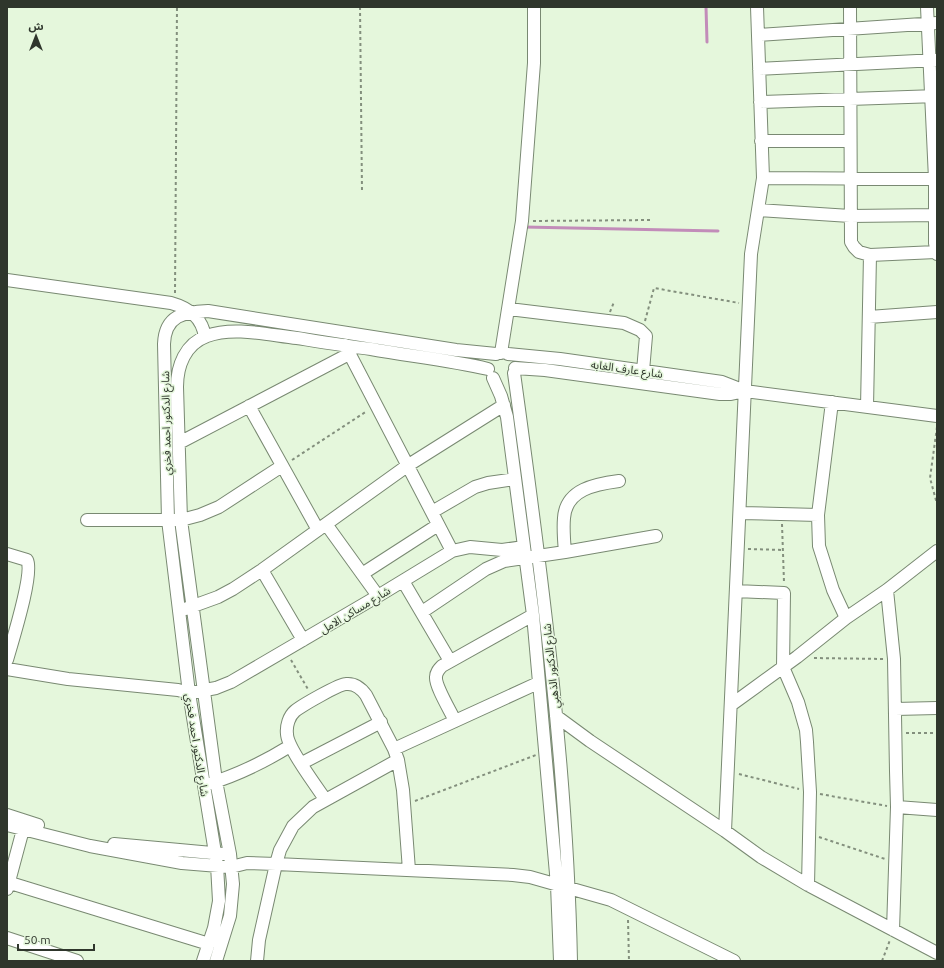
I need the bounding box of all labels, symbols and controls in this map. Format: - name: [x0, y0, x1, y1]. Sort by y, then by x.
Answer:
- north arrow: [16, 16, 56, 56]
- text: ش: [28, 20, 44, 33]
- street label: شارع عارف الغابه: [590, 358, 664, 382]
- street label: شارع الدكتور احمد فخري: [159, 370, 176, 475]
- street label: شارع مساكن الامل: [318, 584, 394, 638]
- street label: شارع الدكتور الذهبي: [541, 622, 565, 709]
- street label: شارع الدكتور احمد فخري: [179, 693, 211, 798]
- scale bar: [18, 926, 94, 952]
- text: 50 m: [24, 933, 51, 946]

